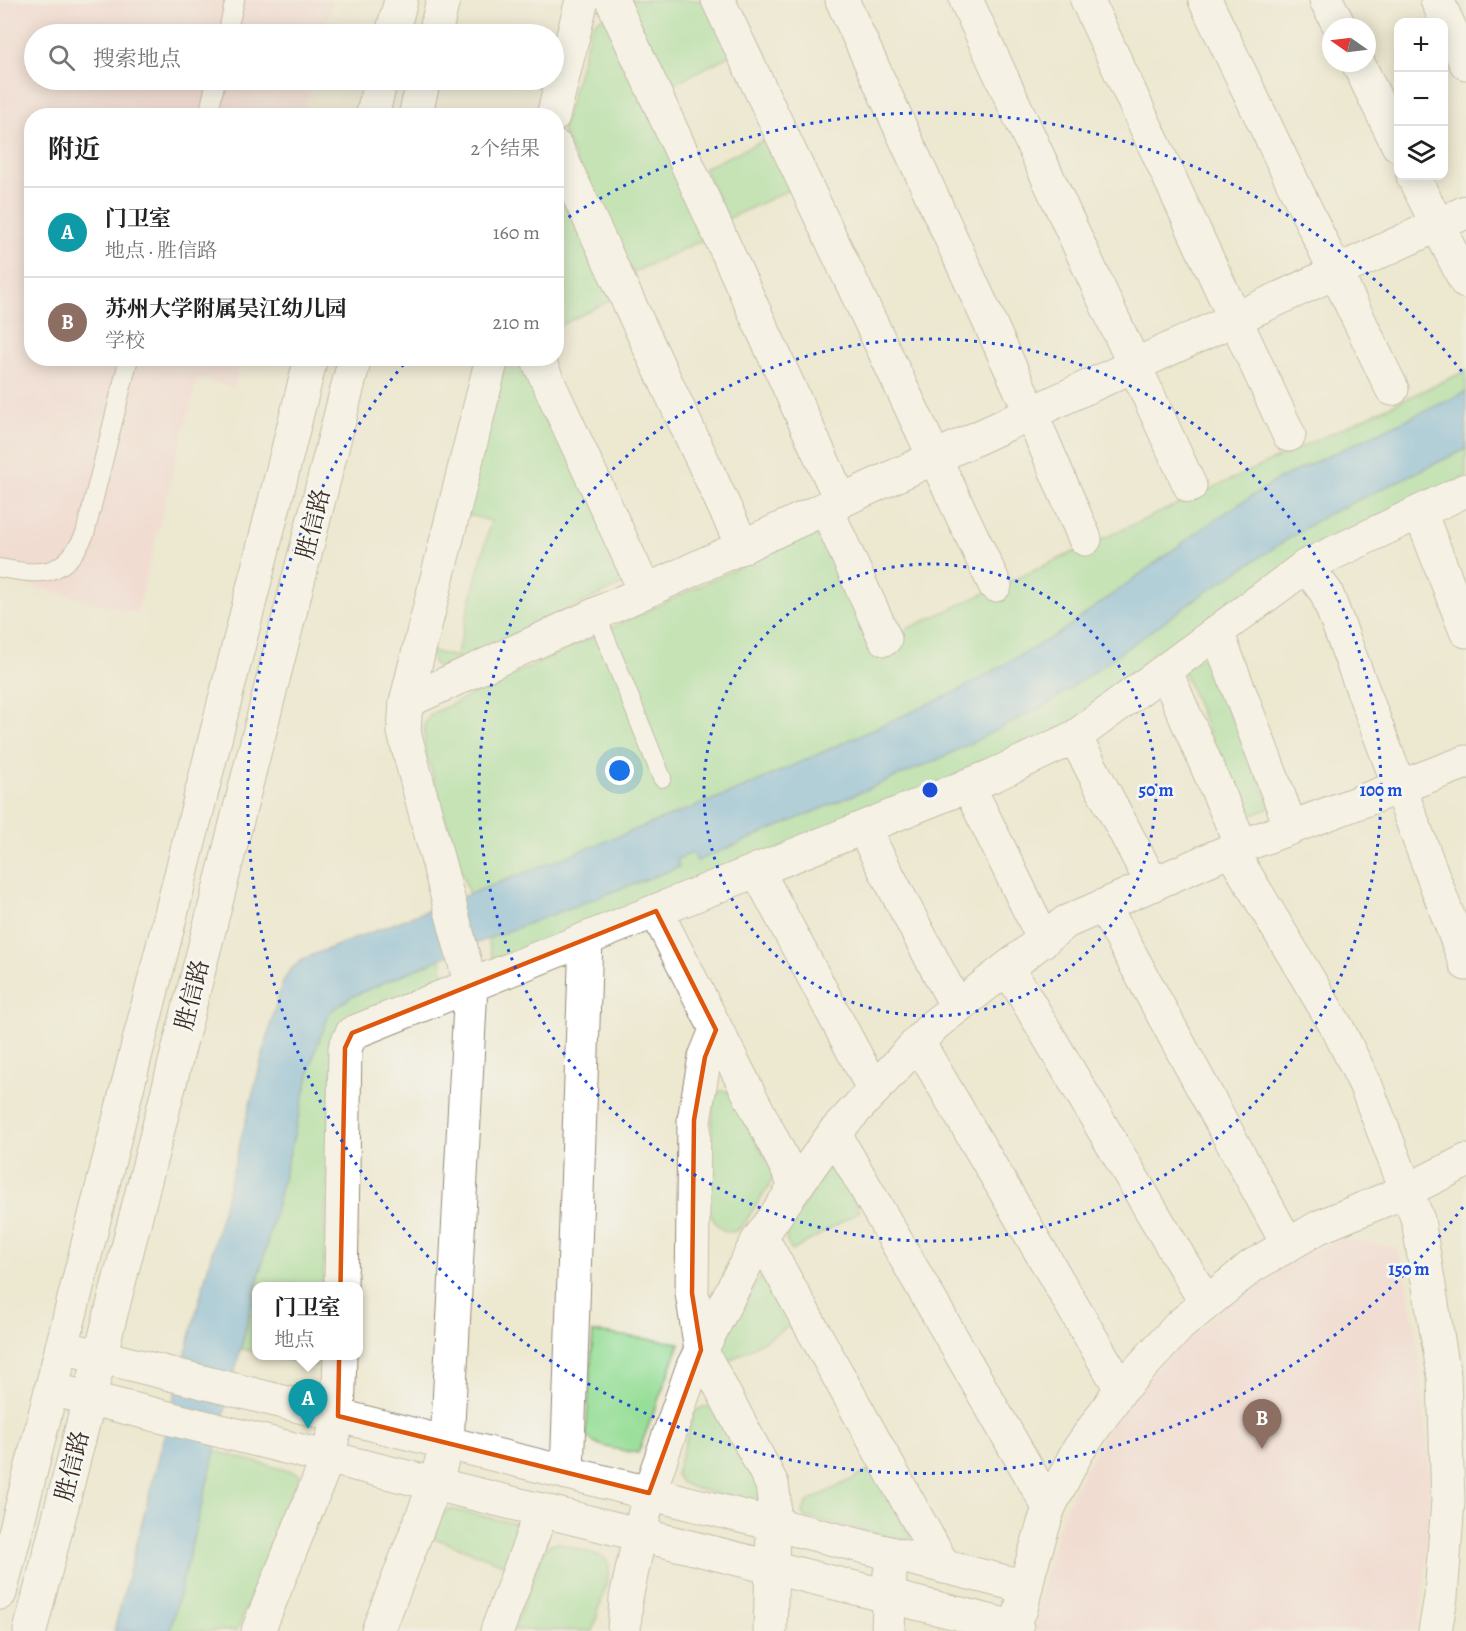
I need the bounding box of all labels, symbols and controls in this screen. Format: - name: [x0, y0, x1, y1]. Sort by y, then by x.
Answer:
- north arrow: [1322, 18, 1376, 72]
- map controls: [1394, 18, 1448, 180]
- button: +: [1394, 18, 1448, 72]
- search box: [24, 24, 564, 90]
- icon: search: [45, 41, 78, 74]
- text: 搜索地点: [93, 44, 181, 74]
- button: −: [1394, 72, 1448, 126]
- button: layers: [1394, 126, 1448, 180]
- text: 附近: [48, 132, 100, 167]
- text: 2个结果: [471, 135, 540, 162]
- text: 门卫室: [105, 204, 171, 234]
- text: A: [61, 219, 74, 246]
- text: 160 m: [493, 219, 540, 246]
- text: 地点 · 胜信路: [105, 237, 217, 264]
- text: 苏州大学附属吴江幼儿园: [105, 294, 347, 324]
- text: B: [61, 309, 74, 336]
- text: 210 m: [492, 309, 540, 336]
- text: 学校: [105, 327, 145, 354]
- street label: 胜信路: [289, 485, 337, 563]
- your location: [605, 756, 634, 785]
- text: 50 m: [1139, 778, 1173, 802]
- text: 100 m: [1360, 778, 1402, 802]
- centre of rings: [920, 780, 940, 800]
- street label: 胜信路: [168, 956, 216, 1034]
- text: 150 m: [1388, 1257, 1430, 1281]
- popup: [252, 1282, 363, 1360]
- text: 门卫室: [274, 1293, 341, 1323]
- text: 地点: [274, 1326, 314, 1353]
- pin: A: [288, 1380, 328, 1429]
- pin: B: [1242, 1400, 1282, 1449]
- street label: 胜信路: [48, 1427, 96, 1505]

